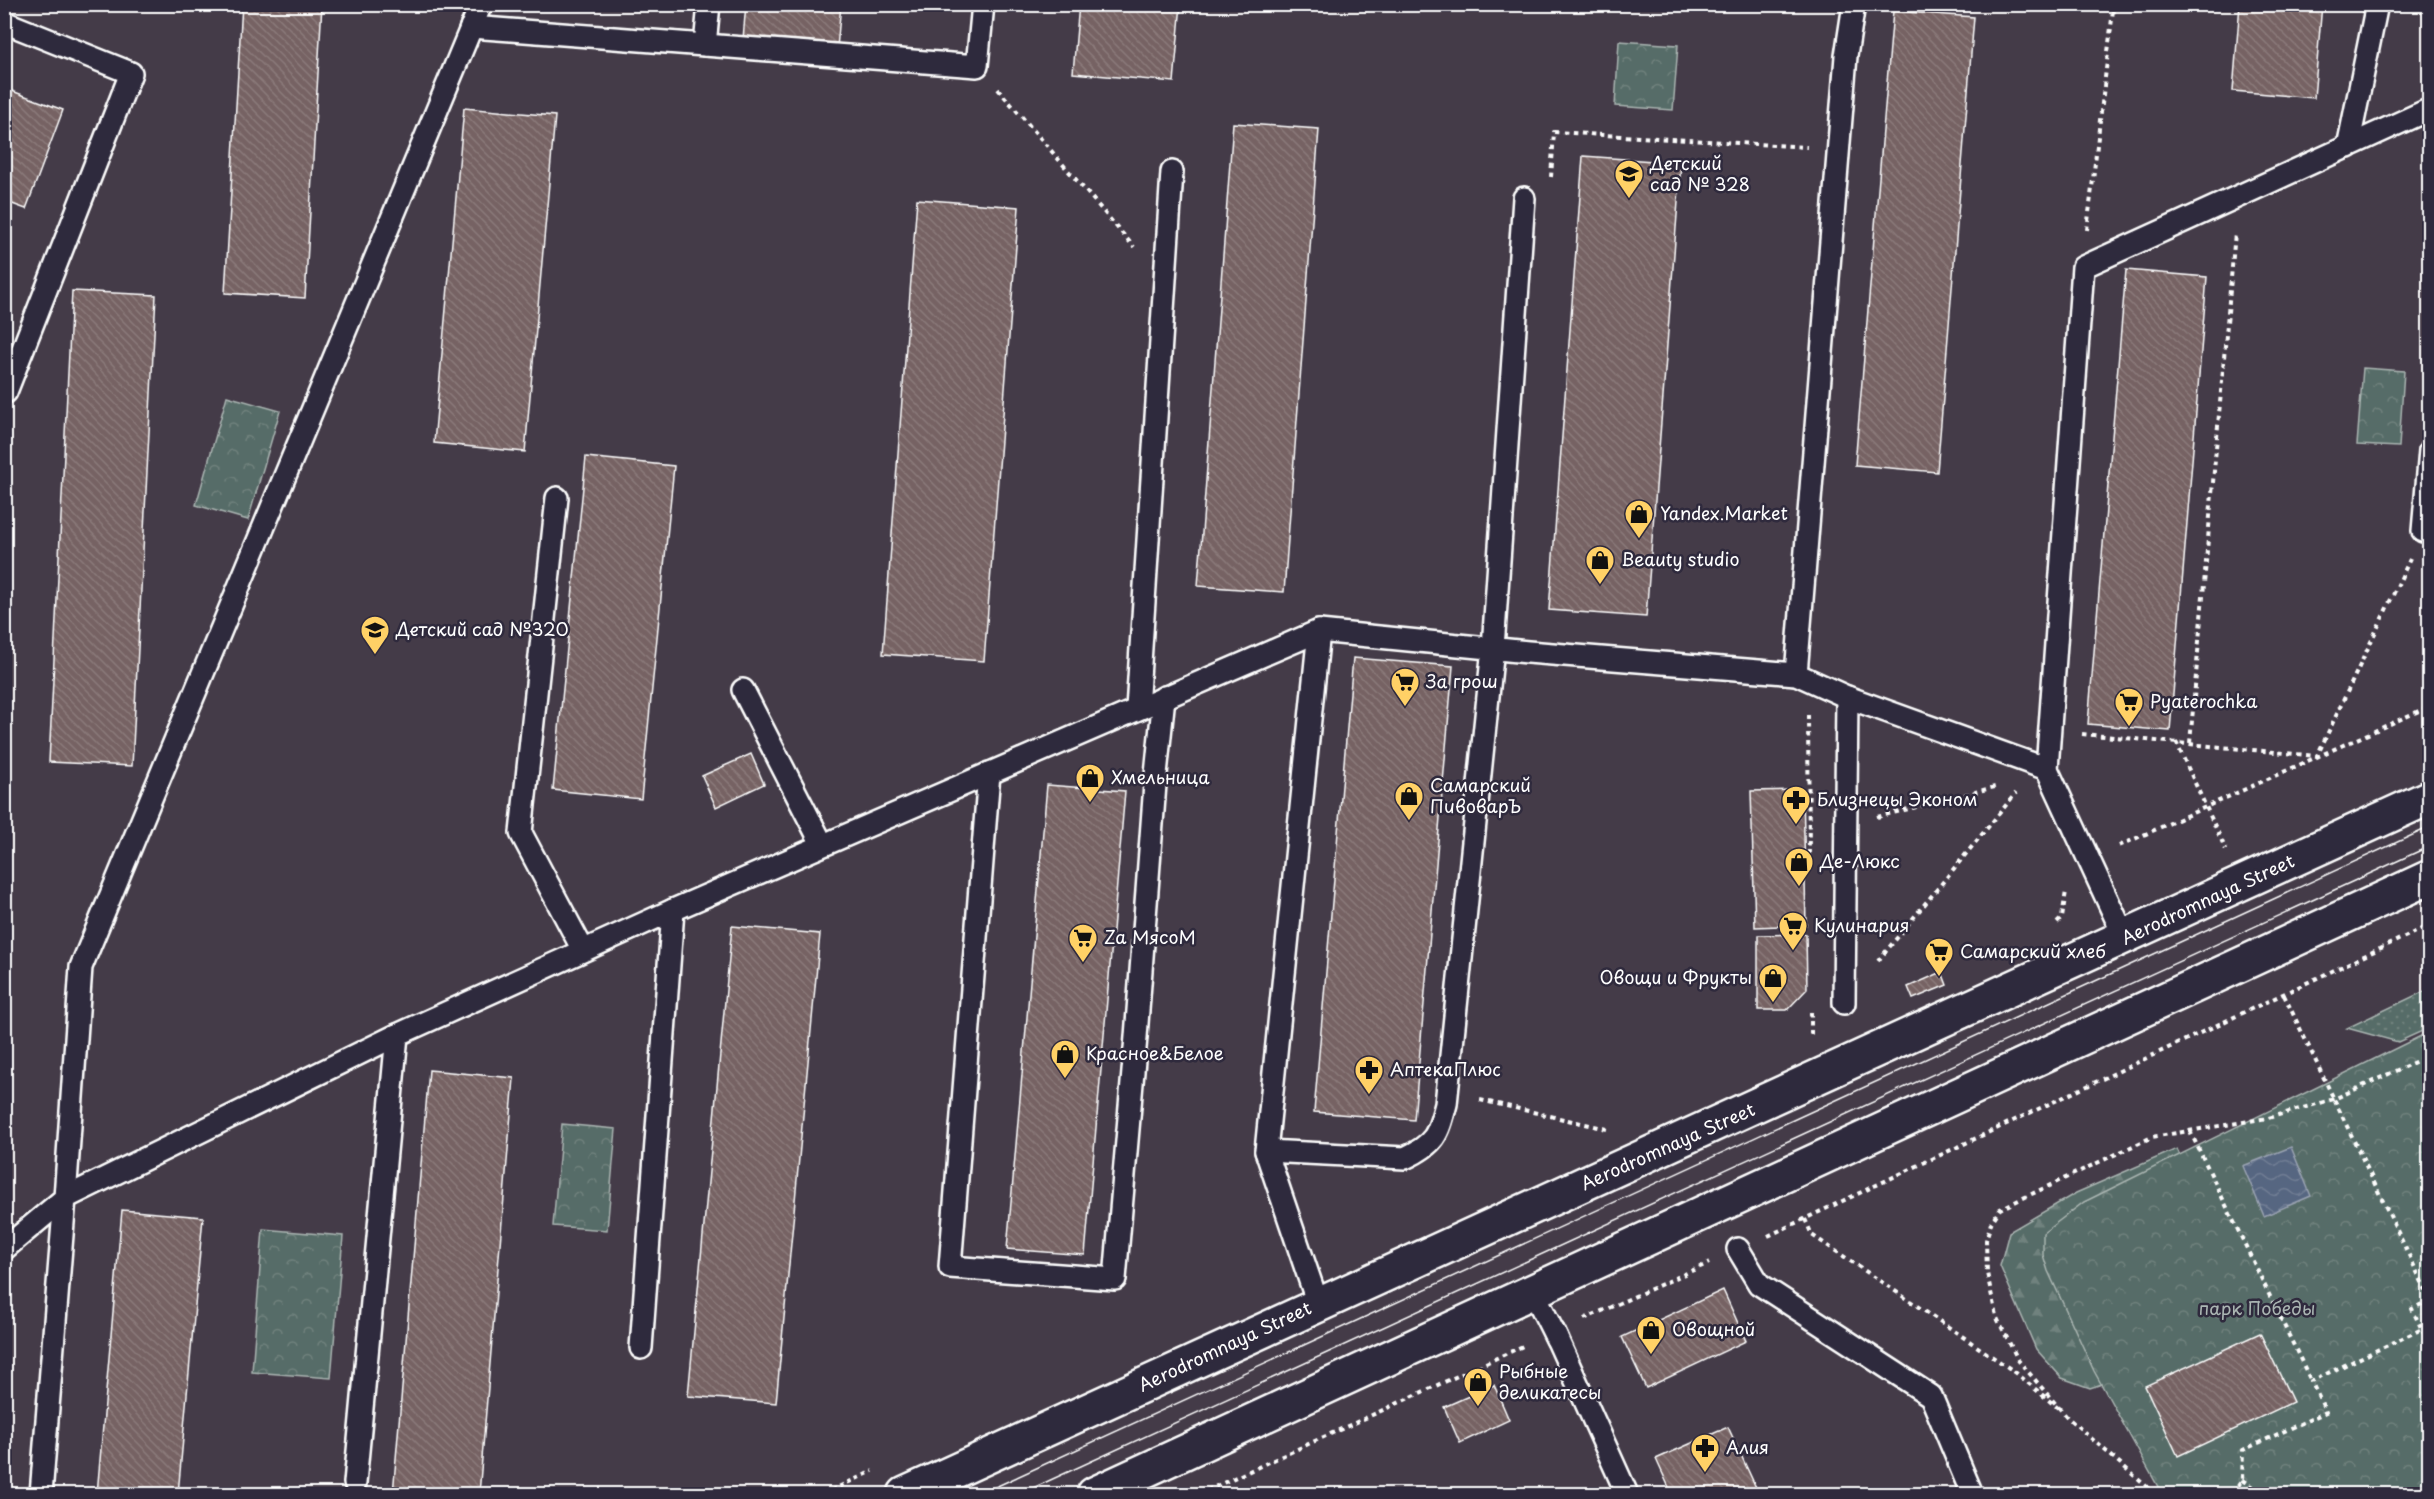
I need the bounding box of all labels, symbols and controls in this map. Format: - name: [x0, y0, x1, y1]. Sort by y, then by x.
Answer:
- place label: Детский сад № 328: [1649, 149, 1750, 197]
- school or university icon: Детский сад № 328: [1613, 158, 1645, 200]
- shop icon: Yandex.Market: [1623, 498, 1655, 540]
- place label: Yandex.Market: [1660, 499, 1788, 526]
- shop icon: Beauty studio: [1584, 544, 1616, 586]
- place label: Beauty studio: [1621, 545, 1740, 572]
- school or university icon: Детский сад №320: [359, 614, 391, 656]
- place label: Детский сад №320: [395, 615, 569, 642]
- supermarket icon: За грош: [1389, 666, 1421, 708]
- place label: За грош: [1425, 667, 1498, 694]
- supermarket icon: Pyaterochka: [2113, 686, 2145, 728]
- place label: Pyaterochka: [2150, 687, 2258, 714]
- shop icon: Хмельница: [1074, 762, 1106, 804]
- place label: Хмельница: [1111, 763, 1210, 790]
- place label: Самарский ПивоварЪ: [1430, 771, 1531, 819]
- shop icon: Самарский ПивоварЪ: [1393, 780, 1425, 822]
- pharmacy icon: Близнецы Эконом: [1780, 784, 1812, 826]
- place label: Близнецы Эконом: [1817, 785, 1978, 812]
- shop icon: Де-Люкс: [1783, 846, 1815, 888]
- place label: Де-Люкс: [1819, 847, 1900, 874]
- street label: Aerodromnaya Street: [2116, 847, 2298, 951]
- supermarket icon: Кулинария: [1777, 910, 1809, 952]
- place label: Кулинария: [1814, 911, 1910, 938]
- supermarket icon: Za МясоМ: [1067, 922, 1099, 964]
- place label: Za МясоМ: [1104, 923, 1196, 950]
- supermarket icon: Самарский хлеб: [1923, 936, 1955, 978]
- place label: Самарский хлеб: [1960, 937, 2106, 964]
- shop icon: Овощи и Фрукты: [1757, 962, 1789, 1004]
- place label: Овощи и Фрукты: [1599, 963, 1752, 990]
- shop icon: Красное&Белое: [1049, 1038, 1081, 1080]
- place label: Красное&Белое: [1086, 1039, 1224, 1066]
- pharmacy icon: АптекаПлюс: [1353, 1054, 1385, 1096]
- place label: АптекаПлюс: [1390, 1055, 1501, 1082]
- street label: Aerodromnaya Street: [1576, 1095, 1759, 1196]
- street label: Aerodromnaya Street: [1133, 1294, 1315, 1398]
- park label: парк Победы: [2198, 1294, 2316, 1321]
- shop icon: Овощной: [1635, 1314, 1667, 1356]
- place label: Овощной: [1672, 1315, 1755, 1342]
- place label: Рыбные деликатесы: [1499, 1357, 1602, 1405]
- shop icon: Рыбные деликатесы: [1462, 1366, 1494, 1408]
- pharmacy icon: Алия: [1689, 1432, 1721, 1474]
- place label: Алия: [1726, 1433, 1769, 1460]

